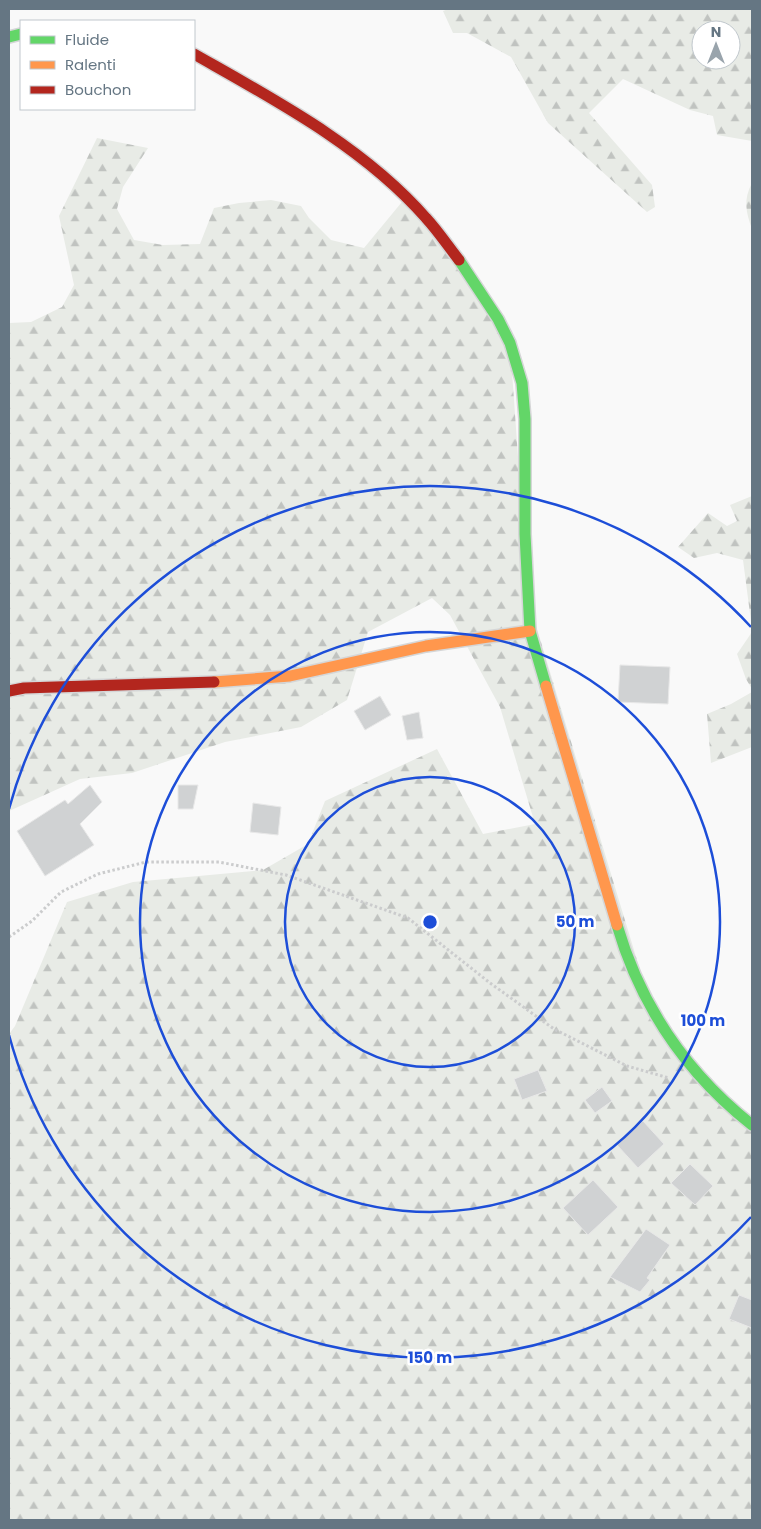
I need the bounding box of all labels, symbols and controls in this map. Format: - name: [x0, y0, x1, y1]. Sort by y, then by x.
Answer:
- legend: [20, 20, 195, 110]
- north arrow: [691, 20, 741, 70]
- text: N: [711, 22, 721, 42]
- text: Fluide: [65, 29, 109, 50]
- text: Ralenti: [65, 54, 116, 75]
- text: Bouchon: [65, 79, 131, 100]
- text: 50 m: [556, 911, 594, 932]
- centre of rings: [421, 913, 439, 931]
- text: 100 m: [681, 1010, 725, 1031]
- text: 150 m: [408, 1347, 452, 1368]

